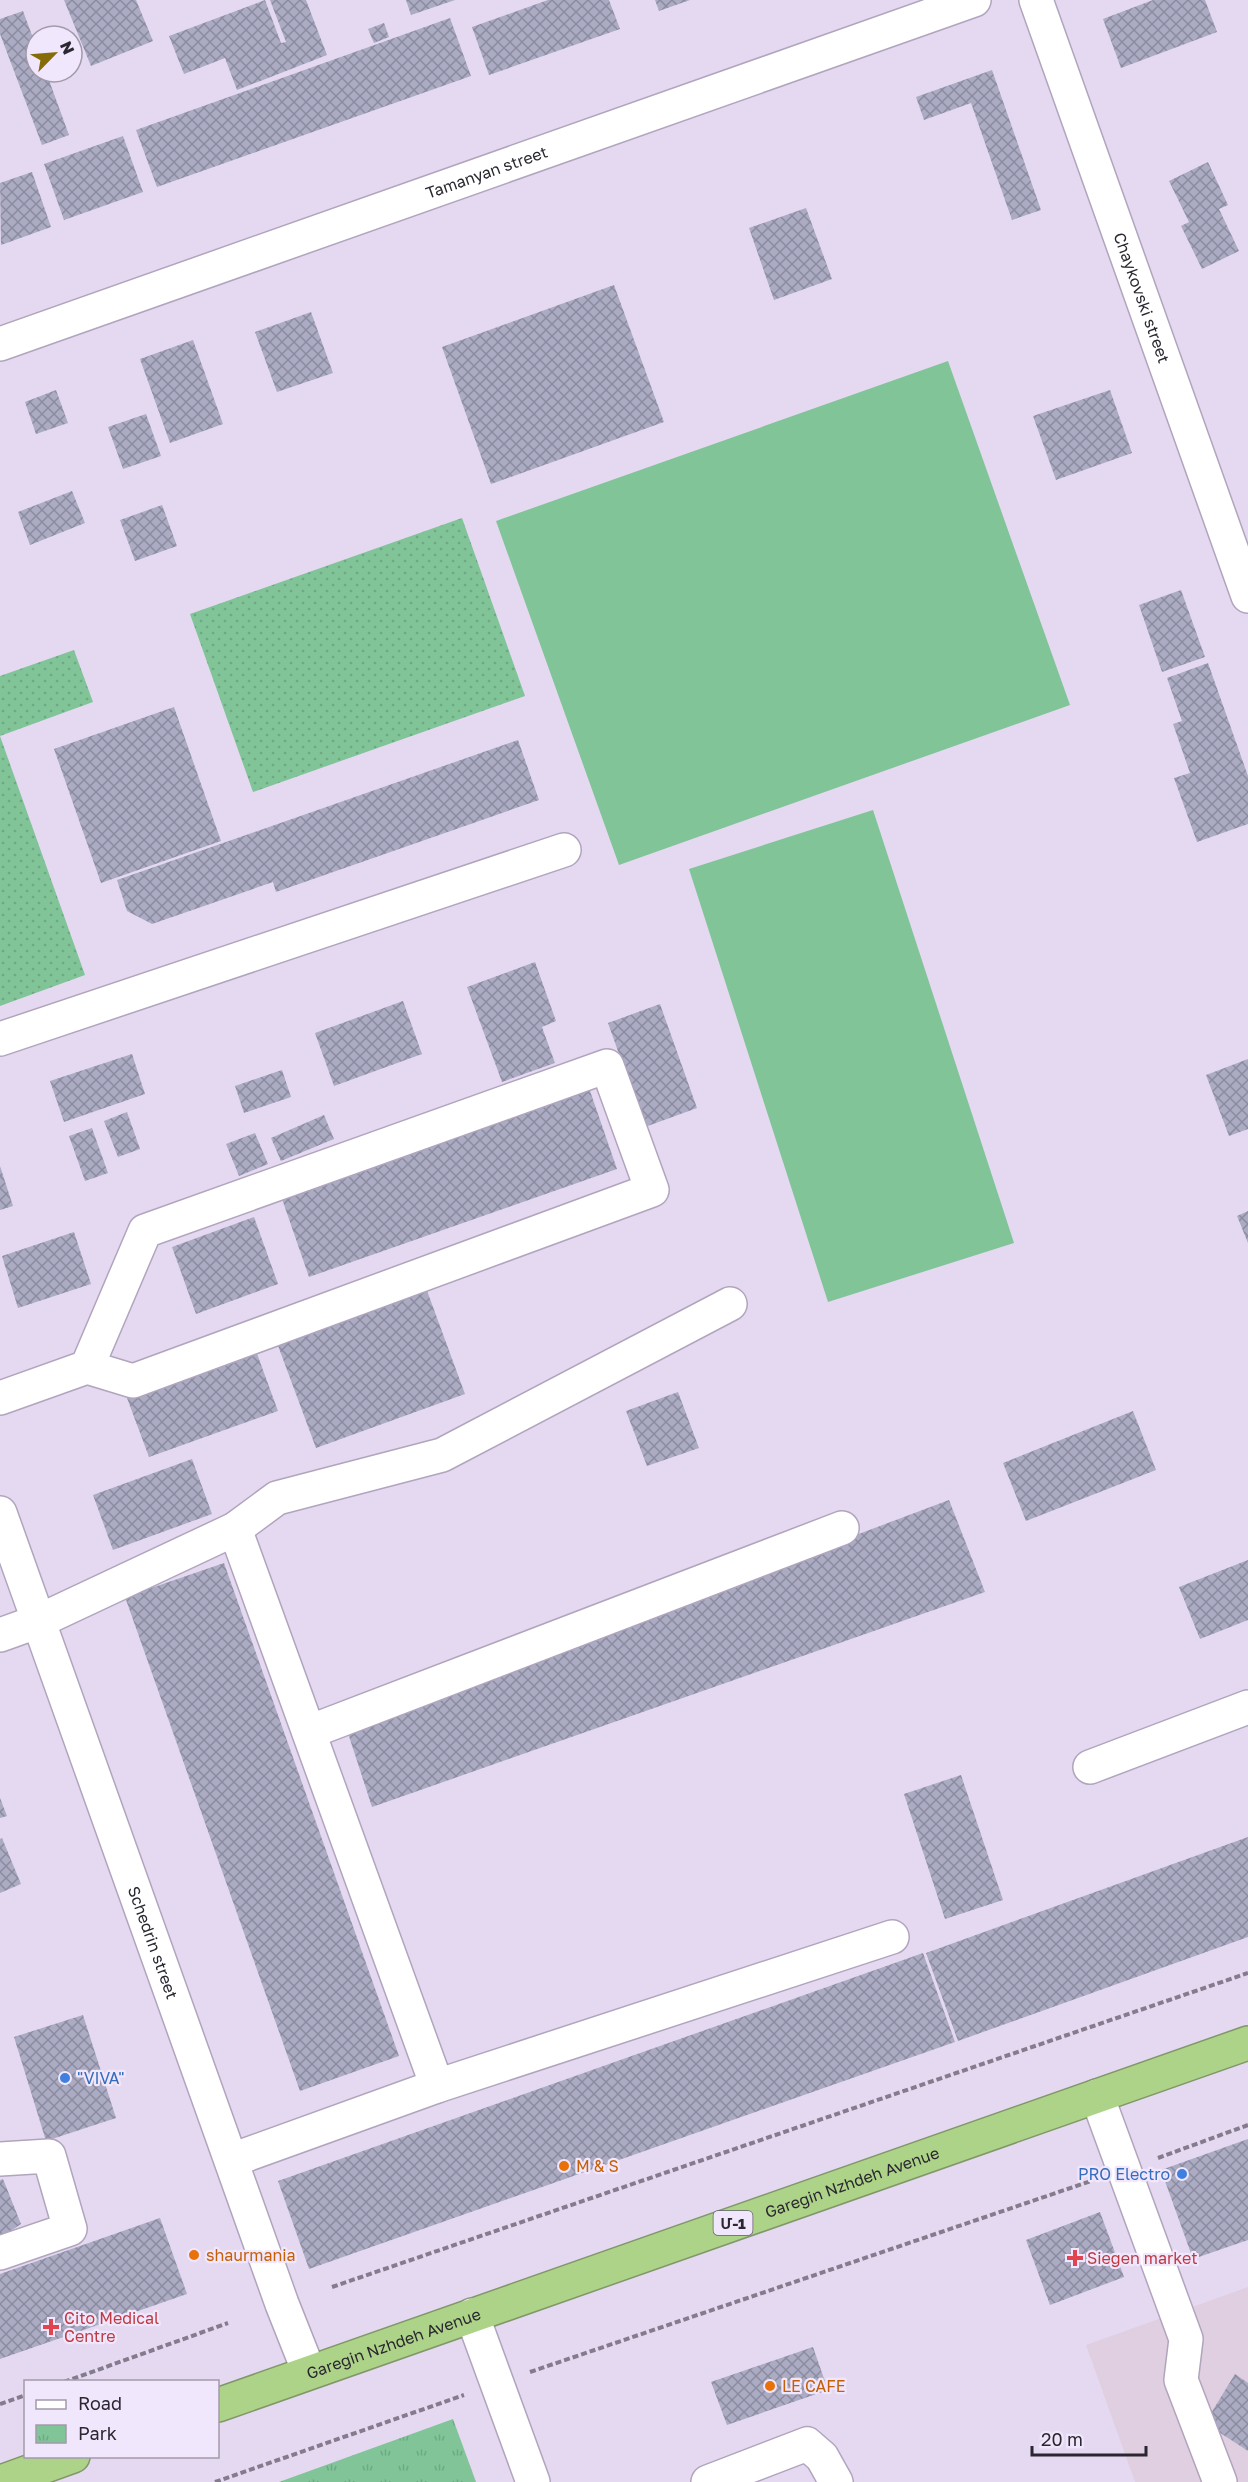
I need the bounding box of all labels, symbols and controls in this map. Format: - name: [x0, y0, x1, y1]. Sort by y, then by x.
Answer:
- north arrow: [24, 24, 84, 84]
- text: N: [56, 38, 79, 57]
- street label: Tamanyan street: [423, 141, 550, 203]
- street label: Chaykovski street: [1109, 230, 1174, 366]
- street label: Schedrin street: [124, 1883, 182, 2002]
- place label: "VIVA": [77, 2068, 124, 2088]
- marker: "VIVA": [58, 2071, 72, 2085]
- street label: Garegin Nzhdeh Avenue: [762, 2142, 942, 2222]
- place label: M & S: [576, 2156, 619, 2176]
- marker: M & S: [557, 2159, 571, 2173]
- place label: PRO Electro: [1078, 2164, 1170, 2184]
- marker: PRO Electro: [1175, 2167, 1189, 2181]
- road number: Մ-1: [714, 2211, 752, 2235]
- place label: shaurmania: [206, 2245, 296, 2265]
- marker: shaurmania: [187, 2248, 201, 2262]
- place label: Siegen market: [1087, 2248, 1198, 2268]
- marker: Siegen market: [1068, 2251, 1082, 2265]
- street label: Garegin Nzhdeh Avenue: [304, 2303, 483, 2383]
- place label: Cito Medical Centre: [64, 2308, 159, 2346]
- marker: Cito Medical Centre: [42, 2318, 60, 2336]
- place label: LE CAFE: [782, 2376, 845, 2396]
- marker: LE CAFE: [763, 2379, 777, 2393]
- legend: [24, 2380, 219, 2458]
- text: Road: [78, 2392, 122, 2414]
- scale bar: [1032, 2419, 1146, 2457]
- text: Park: [78, 2422, 117, 2444]
- text: 20 m: [1041, 2428, 1083, 2450]

